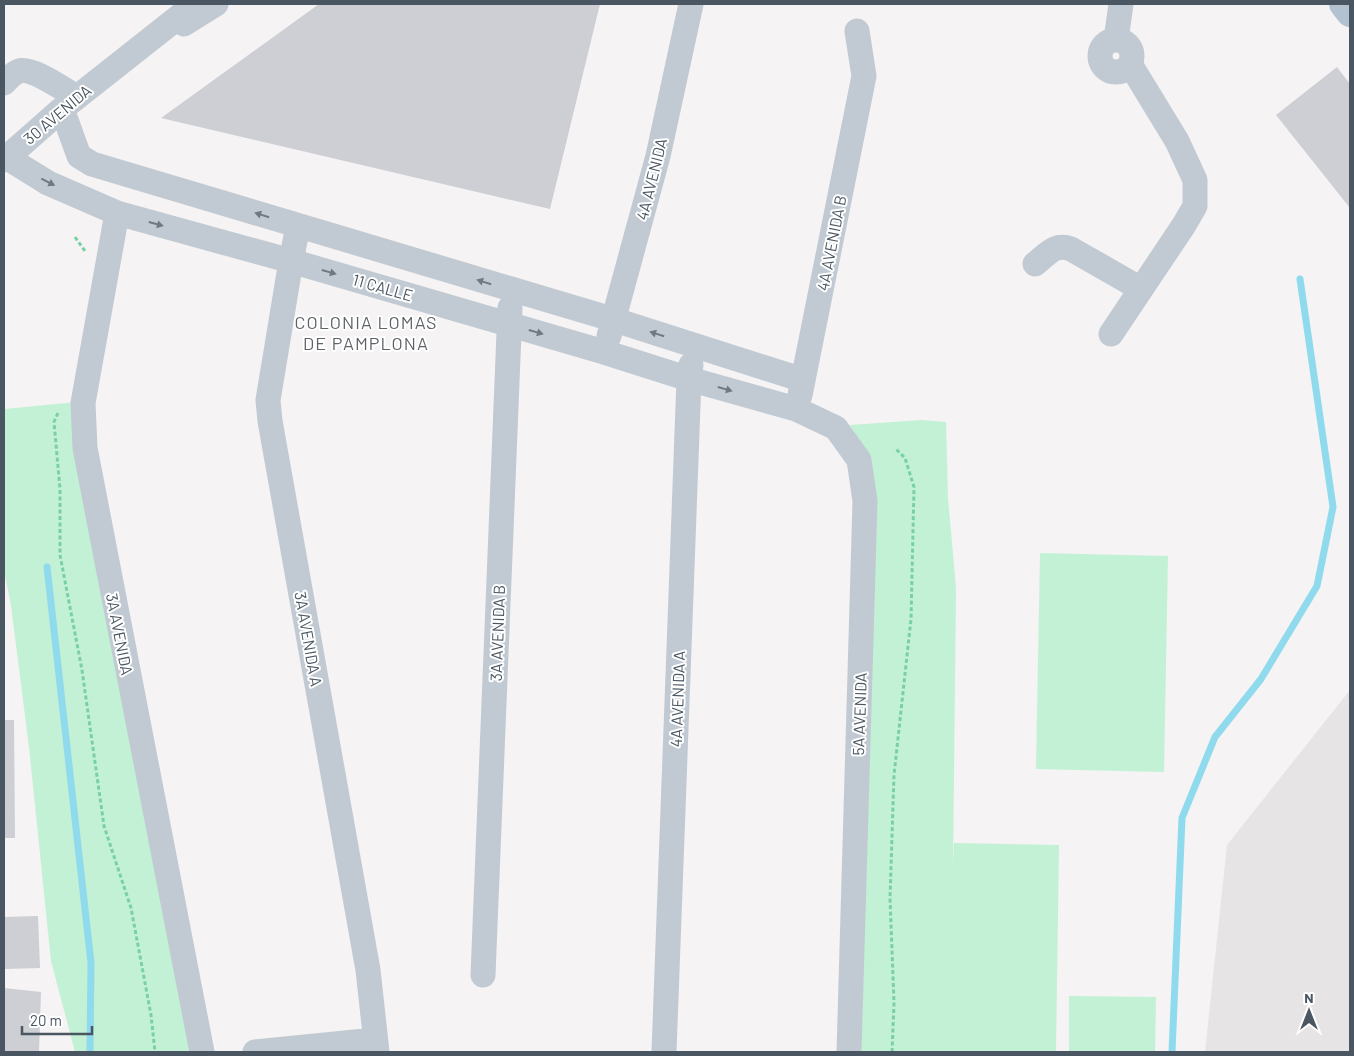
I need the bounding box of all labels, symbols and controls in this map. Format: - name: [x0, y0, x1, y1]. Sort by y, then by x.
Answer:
- street label: 30 AVENIDA: [19, 80, 95, 148]
- street label: 4A AVENIDA: [632, 136, 670, 222]
- one-way arrow: [41, 178, 56, 186]
- street label: 4A AVENIDA B: [812, 194, 850, 292]
- one-way arrow: [254, 211, 269, 219]
- one-way arrow: [148, 220, 163, 228]
- one-way arrow: [322, 268, 337, 276]
- street label: 11 CALLE: [351, 269, 415, 305]
- one-way arrow: [477, 278, 492, 286]
- district label: COLONIA LOMAS DE PAMPLONA: [295, 311, 437, 354]
- one-way arrow: [528, 328, 543, 336]
- one-way arrow: [649, 329, 664, 337]
- one-way arrow: [717, 386, 732, 394]
- street label: 3A AVENIDA B: [486, 584, 508, 682]
- street label: 3A AVENIDA A: [291, 590, 327, 688]
- street label: 3A AVENIDA: [103, 591, 137, 677]
- street label: 4A AVENIDA A: [666, 650, 688, 748]
- street label: 5A AVENIDA: [848, 672, 870, 756]
- north arrow: [1284, 986, 1334, 1036]
- text: N: [1304, 989, 1314, 1006]
- scale bar: [22, 1004, 92, 1036]
- text: 20 m: [30, 1011, 62, 1029]

